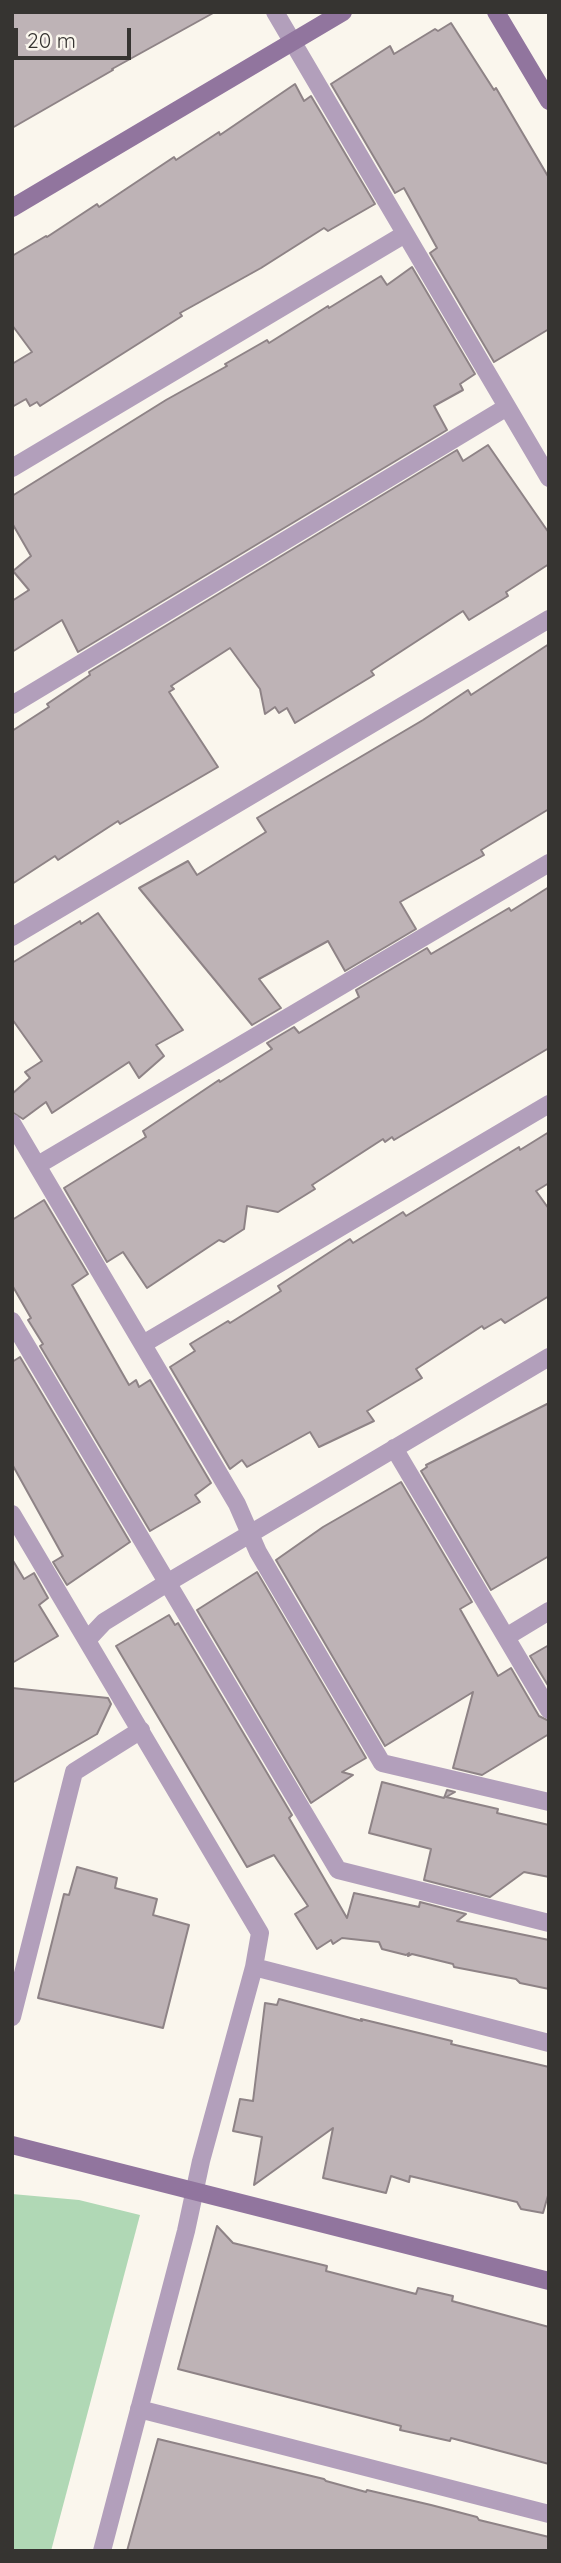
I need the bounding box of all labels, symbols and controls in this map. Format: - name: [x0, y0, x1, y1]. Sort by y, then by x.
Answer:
- scale bar: [18, 14, 135, 58]
- text: 20 m: [27, 27, 76, 53]

